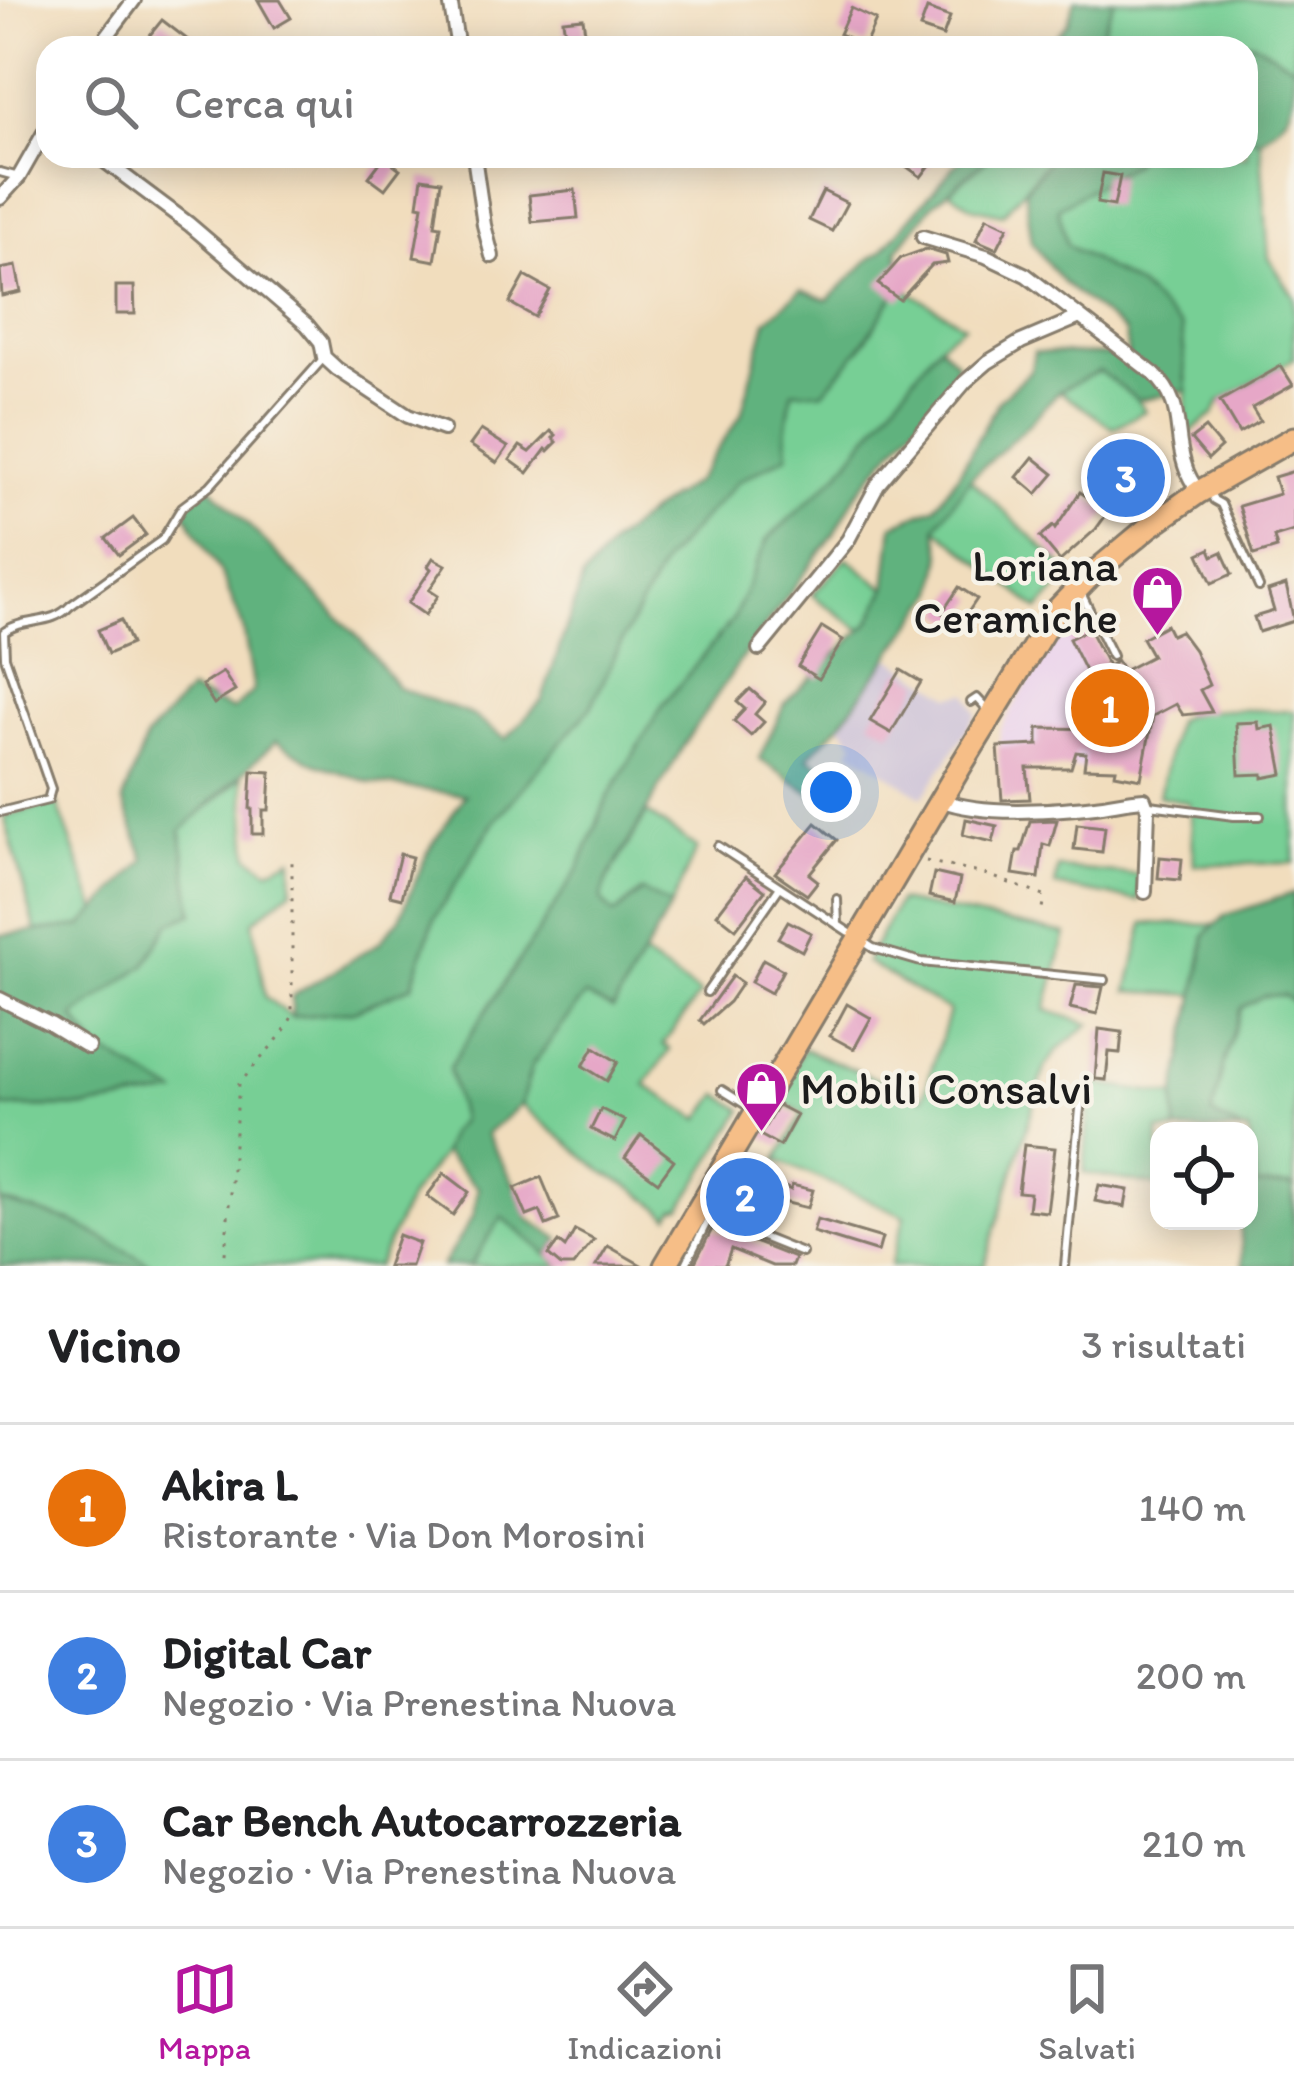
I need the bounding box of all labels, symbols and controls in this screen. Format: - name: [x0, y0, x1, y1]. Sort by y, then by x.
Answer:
- search box: [36, 36, 1258, 168]
- icon: search: [78, 69, 144, 135]
- text: Cerca qui: [174, 75, 355, 129]
- pin: 3: [1087, 433, 1165, 523]
- place label: Loriana Ceramiche: [913, 538, 1118, 644]
- shop icon: Loriana Ceramiche: [1129, 563, 1185, 637]
- pin: 1: [1071, 663, 1149, 753]
- your location: [801, 762, 861, 822]
- shop icon: Mobili Consalvi: [733, 1060, 789, 1134]
- place label: Mobili Consalvi: [800, 1061, 1092, 1115]
- map controls: [1150, 1122, 1258, 1230]
- button: locate: [1150, 1122, 1258, 1230]
- pin: 2: [706, 1152, 784, 1242]
- text: Vicino: [48, 1314, 181, 1375]
- text: 3 risultati: [1081, 1321, 1246, 1368]
- text: Akira L: [162, 1457, 298, 1511]
- text: 1: [78, 1484, 96, 1531]
- text: 140 m: [1139, 1484, 1246, 1531]
- text: Ristorante · Via Don Morosini: [162, 1511, 646, 1558]
- text: Digital Car: [162, 1625, 371, 1679]
- text: 2: [77, 1652, 97, 1699]
- text: 200 m: [1136, 1652, 1246, 1699]
- text: Negozio · Via Prenestina Nuova: [162, 1679, 676, 1726]
- text: Car Bench Autocarrozzeria: [162, 1793, 681, 1847]
- text: 3: [76, 1820, 98, 1867]
- text: 210 m: [1142, 1820, 1246, 1867]
- text: Negozio · Via Prenestina Nuova: [162, 1847, 676, 1894]
- tab: Mappa: [158, 1956, 251, 2067]
- tab: Indicazioni: [567, 1956, 723, 2067]
- tab: Salvati: [1039, 1956, 1136, 2067]

